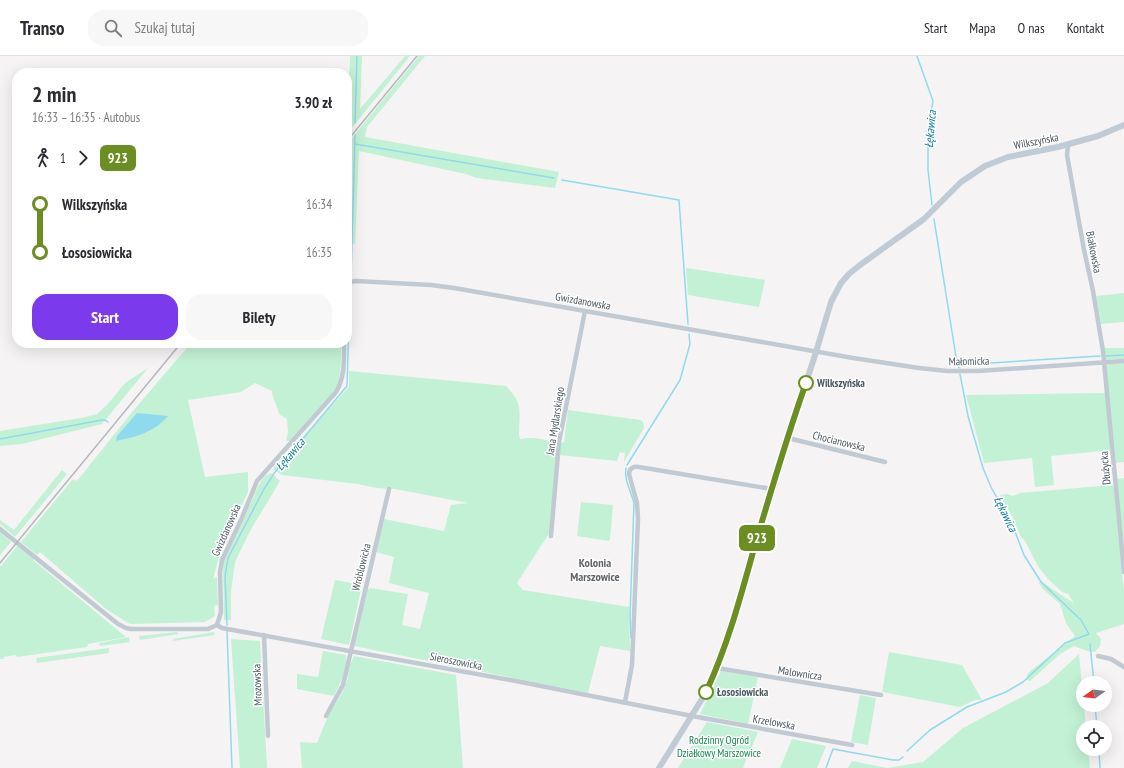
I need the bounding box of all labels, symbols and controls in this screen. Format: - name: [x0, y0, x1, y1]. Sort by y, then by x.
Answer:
- search box: [88, 10, 368, 46]
- text: Transo: [20, 16, 64, 40]
- icon: search: [102, 17, 124, 39]
- text: Szukaj tutaj: [134, 18, 195, 37]
- text: Start: [924, 19, 947, 37]
- text: Mapa: [969, 19, 996, 37]
- text: O nas: [1018, 19, 1045, 37]
- text: Kontakt: [1067, 19, 1104, 37]
- text: 2 min: [32, 80, 76, 108]
- text: 3.90 zł: [295, 93, 332, 112]
- water label: Łękawica: [921, 108, 939, 148]
- text: 16:33 – 16:35 · Autobus: [32, 109, 140, 126]
- street label: Wilkszyńska: [1012, 130, 1060, 152]
- icon: walk: [32, 147, 54, 169]
- icon: forward: [72, 147, 94, 169]
- text: 923: [108, 149, 128, 167]
- text: 1: [60, 150, 66, 167]
- text: Wilkszyńska: [62, 195, 127, 214]
- text: 16:34: [306, 196, 332, 213]
- street label: Białkowska: [1083, 230, 1105, 274]
- text: Łososiowicka: [62, 243, 132, 262]
- text: 16:35: [306, 244, 332, 261]
- street label: Gwizdanowska: [554, 289, 612, 313]
- button: Start: [32, 294, 178, 340]
- button: Bilety: [186, 294, 332, 340]
- street label: Małomicka: [948, 354, 990, 368]
- marker: Wilkszyńska: [798, 375, 814, 391]
- place label: Wilkszyńska: [816, 376, 865, 390]
- street label: Jana Mydlarskiego: [543, 386, 567, 457]
- street label: Chocianowska: [811, 428, 867, 454]
- water label: Łękawica: [272, 434, 309, 473]
- street label: Dłużycka: [1097, 451, 1113, 485]
- water label: Łękawica: [991, 494, 1022, 535]
- street label: Gwizdanowska: [208, 502, 244, 558]
- line badge: 923: [734, 525, 780, 551]
- text: 923: [747, 529, 767, 547]
- street label: Wróblowicka: [348, 542, 374, 592]
- district label: Kolonia Marszowice: [570, 555, 620, 584]
- street label: Sieroszowicka: [429, 649, 483, 673]
- street label: Malownicza: [777, 663, 823, 683]
- street label: Mrozowska: [249, 664, 265, 706]
- north arrow: [1076, 676, 1112, 712]
- map controls: [1076, 676, 1112, 756]
- marker: Łososiowicka: [698, 684, 714, 700]
- place label: Łososiowicka: [717, 685, 769, 699]
- street label: Krzelowska: [752, 711, 796, 733]
- button: locate: [1076, 720, 1112, 756]
- park label: Rodzinny Ogród Działkowy Marszowice: [677, 733, 762, 760]

